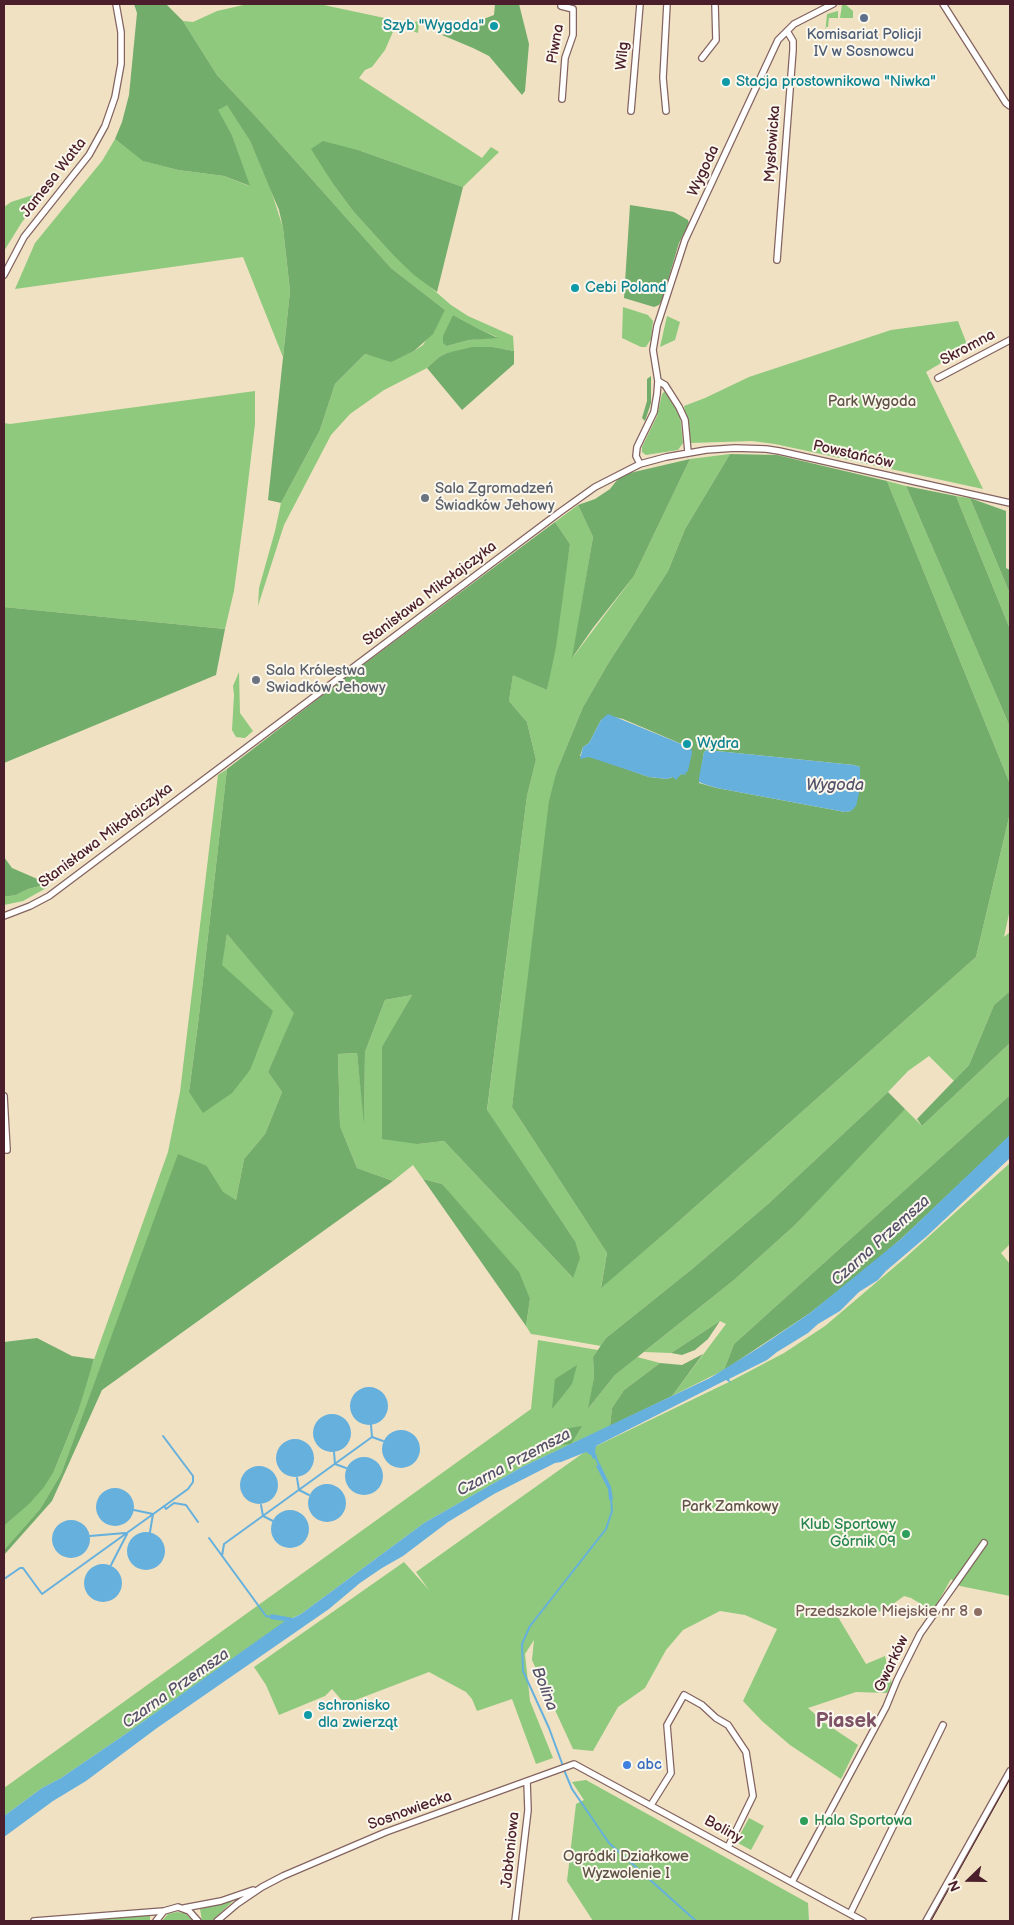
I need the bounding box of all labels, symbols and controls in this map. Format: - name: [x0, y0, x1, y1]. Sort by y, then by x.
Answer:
- marker: Komisariat Policji IV w Sosnowcu: [858, 12, 870, 24]
- place label: Szyb "Wygoda": [383, 17, 484, 35]
- marker: Szyb "Wygoda": [488, 20, 500, 32]
- street label: Piwna: [544, 23, 568, 65]
- place label: Komisariat Policji IV w Sosnowcu: [806, 26, 922, 61]
- street label: Wilg: [613, 41, 633, 71]
- place label: Stacja prostownikowa "Niwka": [736, 73, 936, 91]
- marker: Stacja prostownikowa "Niwka": [720, 76, 732, 88]
- street label: Mysłowicka: [761, 105, 785, 183]
- street label: Jamesa Watta: [17, 135, 91, 221]
- street label: Wygoda: [684, 143, 724, 199]
- place label: Cebi Poland: [585, 279, 667, 297]
- marker: Cebi Poland: [569, 282, 581, 294]
- street label: Skromna: [938, 326, 998, 370]
- park label: Park Wygoda: [828, 393, 916, 411]
- street label: Powstańców: [811, 437, 895, 473]
- place label: Sala Zgromadzeń Świadków Jehowy: [435, 480, 555, 515]
- marker: Sala Zgromadzeń Świadków Jehowy: [419, 492, 431, 504]
- street label: Stanisława Mikołajczyka: [360, 538, 500, 650]
- place label: Sala Królestwa Swiadków Jehowy: [266, 662, 386, 697]
- marker: Sala Królestwa Swiadków Jehowy: [250, 674, 262, 686]
- place label: Wydra: [697, 735, 739, 753]
- marker: Wydra: [681, 738, 693, 750]
- water label: Wygoda: [806, 776, 864, 796]
- street label: Stanisława Mikołajczyka: [36, 780, 176, 892]
- water label: Czarna Przemsza: [828, 1192, 934, 1290]
- water label: Czarna Przemsza: [454, 1425, 574, 1501]
- park label: Park Zamkowy: [681, 1498, 779, 1516]
- place label: Klub Sportowy Górnik 09: [800, 1516, 896, 1551]
- marker: Klub Sportowy Górnik 09: [900, 1528, 912, 1540]
- place label: Przedszkole Miejskie nr 8: [795, 1603, 968, 1621]
- marker: Przedszkole Miejskie nr 8: [972, 1606, 984, 1618]
- street label: Gwarków: [871, 1633, 913, 1695]
- water label: Czarna Przemsza: [119, 1645, 233, 1733]
- water label: Bolina: [527, 1664, 561, 1714]
- place label: schronisko dla zwierząt: [318, 1697, 398, 1732]
- marker: schronisko dla zwierząt: [302, 1709, 314, 1721]
- district label: Piasek: [816, 1710, 876, 1734]
- place label: abc: [637, 1756, 662, 1774]
- marker: abc: [621, 1759, 633, 1771]
- street label: Sosnowiecka: [366, 1788, 454, 1834]
- street label: Jabłoniowa: [498, 1811, 524, 1889]
- street label: Boliny: [701, 1812, 745, 1848]
- place label: Hala Sportowa: [814, 1812, 912, 1830]
- marker: Hala Sportowa: [798, 1815, 810, 1827]
- park label: Ogródki Działkowe Wyzwolenie I: [563, 1848, 689, 1883]
- north arrow: [944, 1855, 994, 1905]
- text: N: [945, 1878, 964, 1894]

